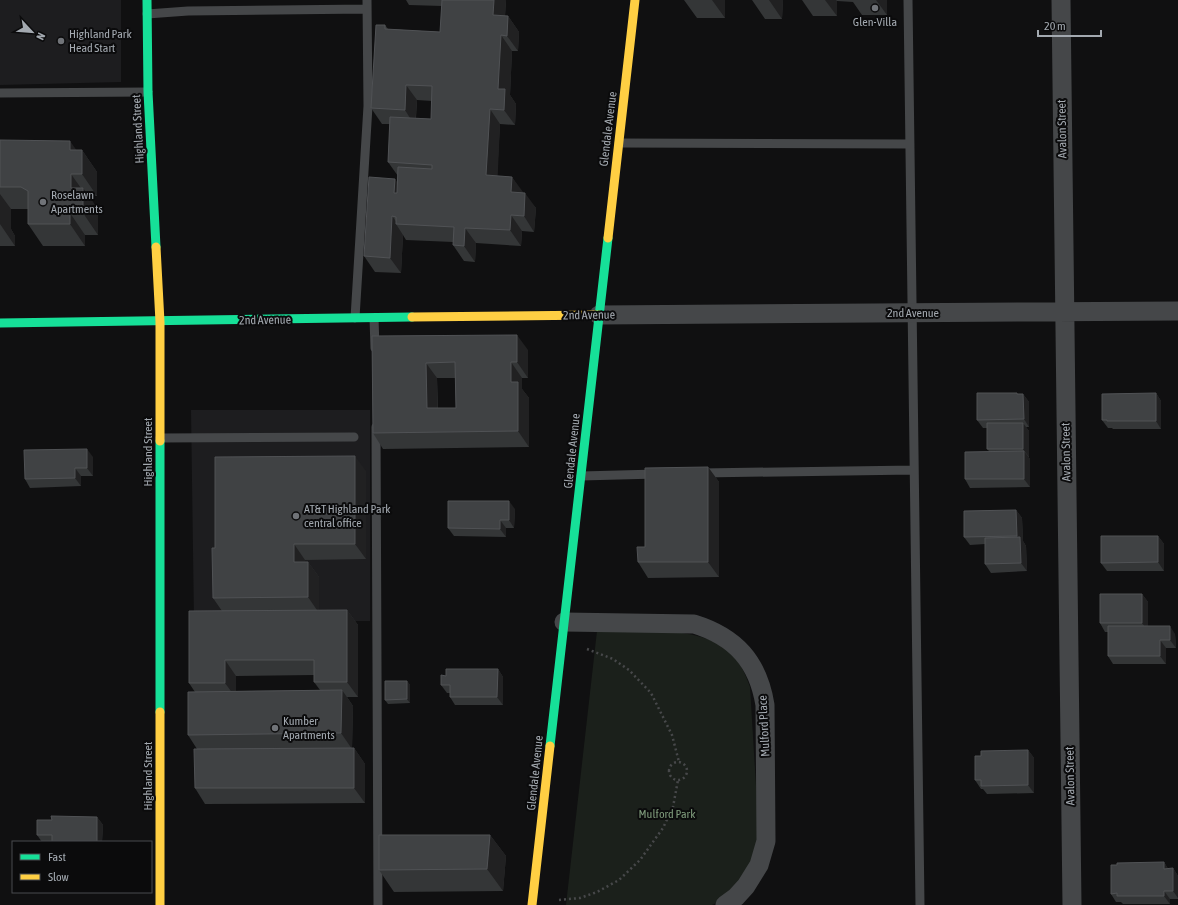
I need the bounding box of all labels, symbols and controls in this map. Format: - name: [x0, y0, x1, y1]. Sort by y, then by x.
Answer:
- marker: Glen-Villa: [870, 3, 880, 13]
- north arrow: [12, 12, 52, 52]
- scale bar: [1038, 12, 1101, 38]
- place label: Glen-Villa: [853, 15, 897, 29]
- text: 20 m: [1044, 19, 1066, 33]
- place label: Highland Park Head Start: [69, 27, 132, 55]
- text: N: [34, 31, 48, 42]
- marker: Highland Park Head Start: [56, 36, 66, 46]
- street label: Glendale Avenue: [596, 91, 620, 167]
- street label: Highland Street: [129, 94, 147, 164]
- street label: Avalon Street: [1054, 99, 1070, 159]
- place label: Roselawn Apartments: [51, 188, 103, 216]
- marker: Roselawn Apartments: [38, 197, 48, 207]
- street label: 2nd Avenue: [887, 306, 939, 320]
- street label: 2nd Avenue: [563, 308, 615, 322]
- street label: 2nd Avenue: [239, 313, 291, 327]
- street label: Glendale Avenue: [561, 413, 583, 489]
- street label: Highland Street: [141, 417, 155, 486]
- street label: Avalon Street: [1058, 422, 1074, 482]
- place label: AT&T Highland Park central office: [304, 502, 391, 530]
- marker: AT&T Highland Park central office: [291, 511, 301, 521]
- street label: Mulford Place: [755, 695, 773, 757]
- place label: Kumber Apartments: [283, 714, 335, 742]
- marker: Kumber Apartments: [270, 723, 280, 733]
- street label: Glendale Avenue: [524, 735, 546, 811]
- street label: Highland Street: [141, 741, 155, 810]
- street label: Avalon Street: [1062, 746, 1078, 806]
- park label: Mulford Park: [639, 807, 696, 821]
- legend: [12, 841, 152, 893]
- text: Fast: [48, 850, 66, 864]
- text: Slow: [48, 870, 69, 884]

